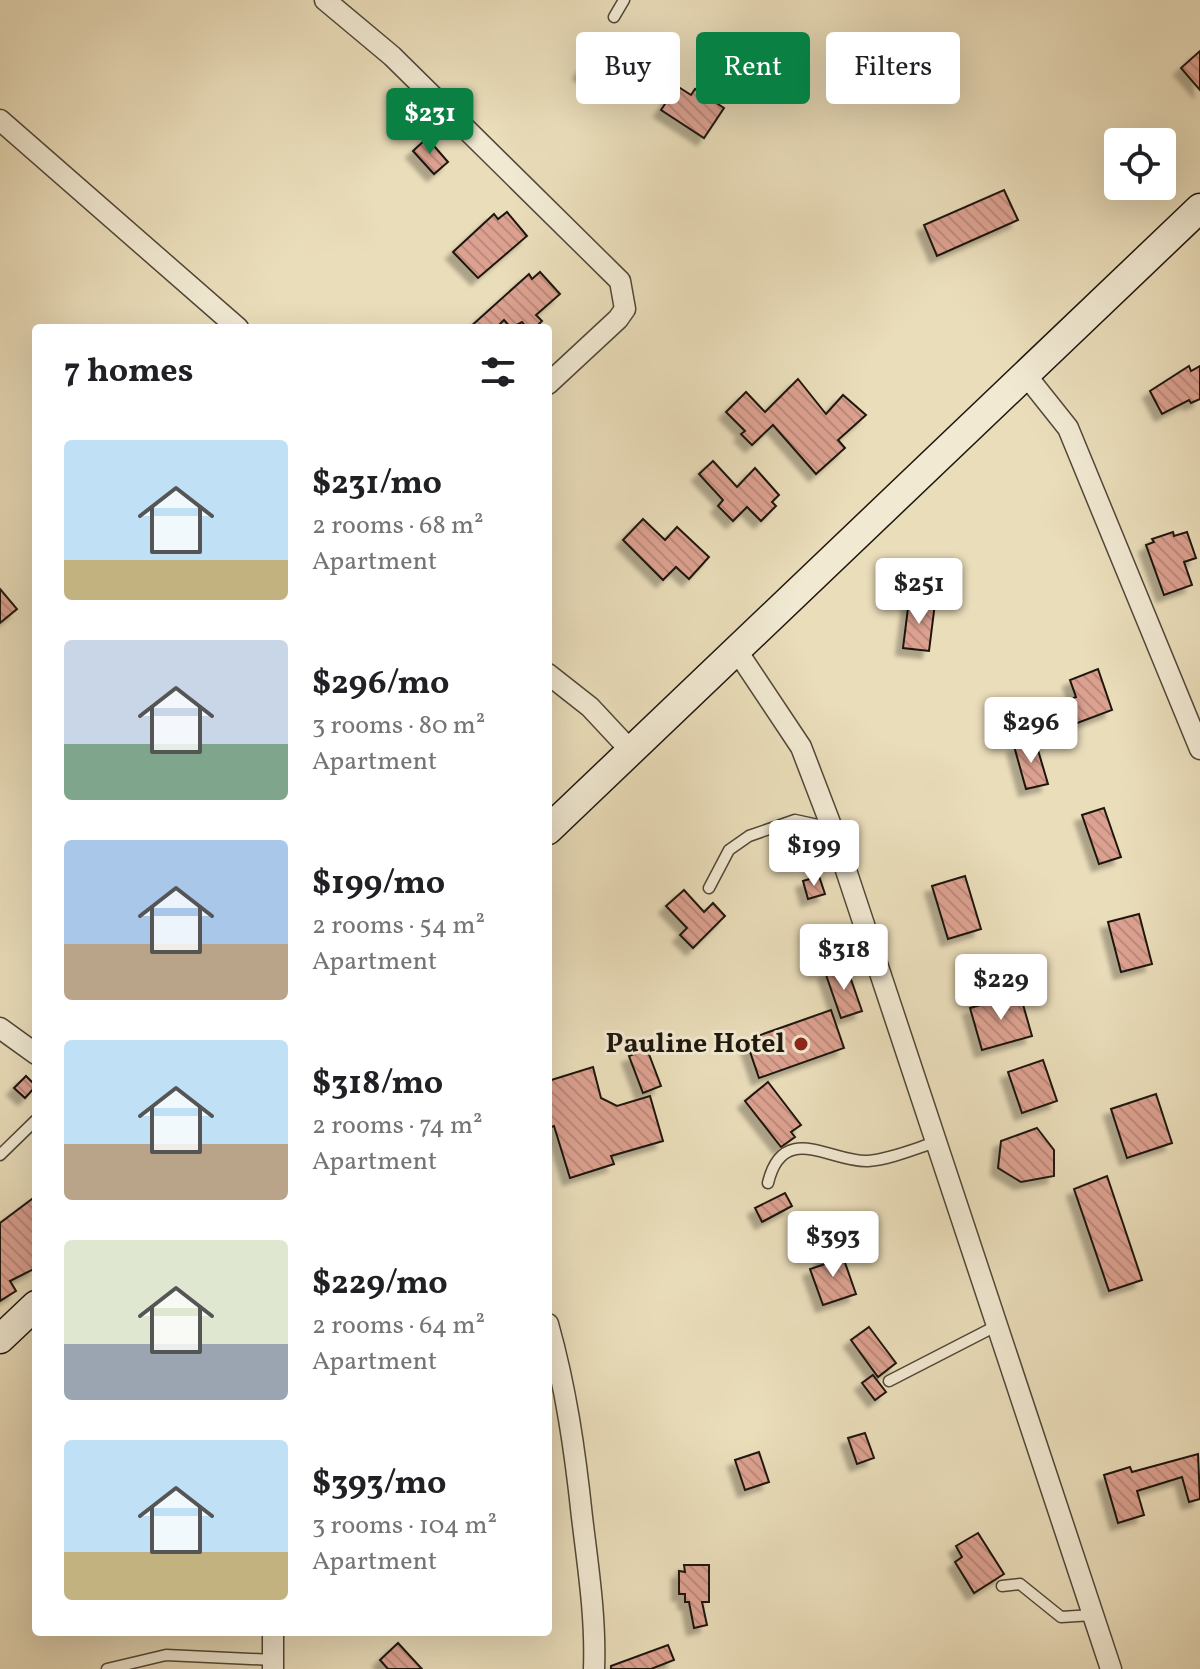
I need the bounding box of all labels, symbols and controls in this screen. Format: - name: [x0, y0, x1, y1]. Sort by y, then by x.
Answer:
- chip: Buy: [576, 32, 680, 104]
- chip: Rent: [696, 32, 810, 104]
- chip: Filters: [826, 32, 960, 104]
- pin: $231: [383, 88, 477, 156]
- text: $231: [404, 96, 456, 132]
- map controls: [1104, 128, 1176, 200]
- button: locate: [1104, 128, 1176, 200]
- text: 7 homes: [64, 349, 193, 396]
- icon: filters: [476, 350, 520, 394]
- text: $231/mo: [312, 461, 442, 508]
- icon: home: [128, 472, 224, 568]
- text: 2 rooms · 68 m²: [312, 508, 484, 544]
- text: Apartment: [312, 544, 437, 580]
- pin: $251: [872, 558, 966, 626]
- text: $251: [894, 566, 945, 602]
- text: $296/mo: [312, 661, 449, 708]
- icon: home: [128, 672, 224, 768]
- pin: $296: [984, 697, 1078, 765]
- text: $296: [1002, 705, 1060, 741]
- text: 3 rooms · 80 m²: [312, 708, 485, 744]
- text: Apartment: [312, 744, 437, 780]
- pin: $199: [767, 820, 861, 888]
- text: $199: [787, 828, 841, 864]
- text: $199/mo: [312, 861, 445, 908]
- icon: home: [128, 872, 224, 968]
- text: 2 rooms · 54 m²: [312, 908, 485, 944]
- pin: $318: [797, 924, 891, 992]
- text: $318: [818, 932, 870, 968]
- text: Apartment: [312, 944, 437, 980]
- pin: $229: [954, 954, 1048, 1022]
- text: $229: [973, 962, 1029, 998]
- place label: Pauline Hotel: [606, 1025, 785, 1064]
- marker: Pauline Hotel: [792, 1035, 810, 1053]
- text: $318/mo: [312, 1061, 443, 1108]
- icon: home: [128, 1072, 224, 1168]
- text: 2 rooms · 74 m²: [312, 1108, 483, 1144]
- text: Apartment: [312, 1144, 437, 1180]
- pin: $393: [786, 1211, 880, 1279]
- text: $393: [806, 1219, 860, 1255]
- text: $229/mo: [312, 1261, 448, 1308]
- icon: home: [128, 1272, 224, 1368]
- text: 2 rooms · 64 m²: [312, 1308, 485, 1344]
- text: Apartment: [312, 1344, 437, 1380]
- text: $393/mo: [312, 1461, 446, 1508]
- icon: home: [128, 1472, 224, 1568]
- text: 3 rooms · 104 m²: [312, 1508, 497, 1544]
- text: Apartment: [312, 1544, 437, 1580]

